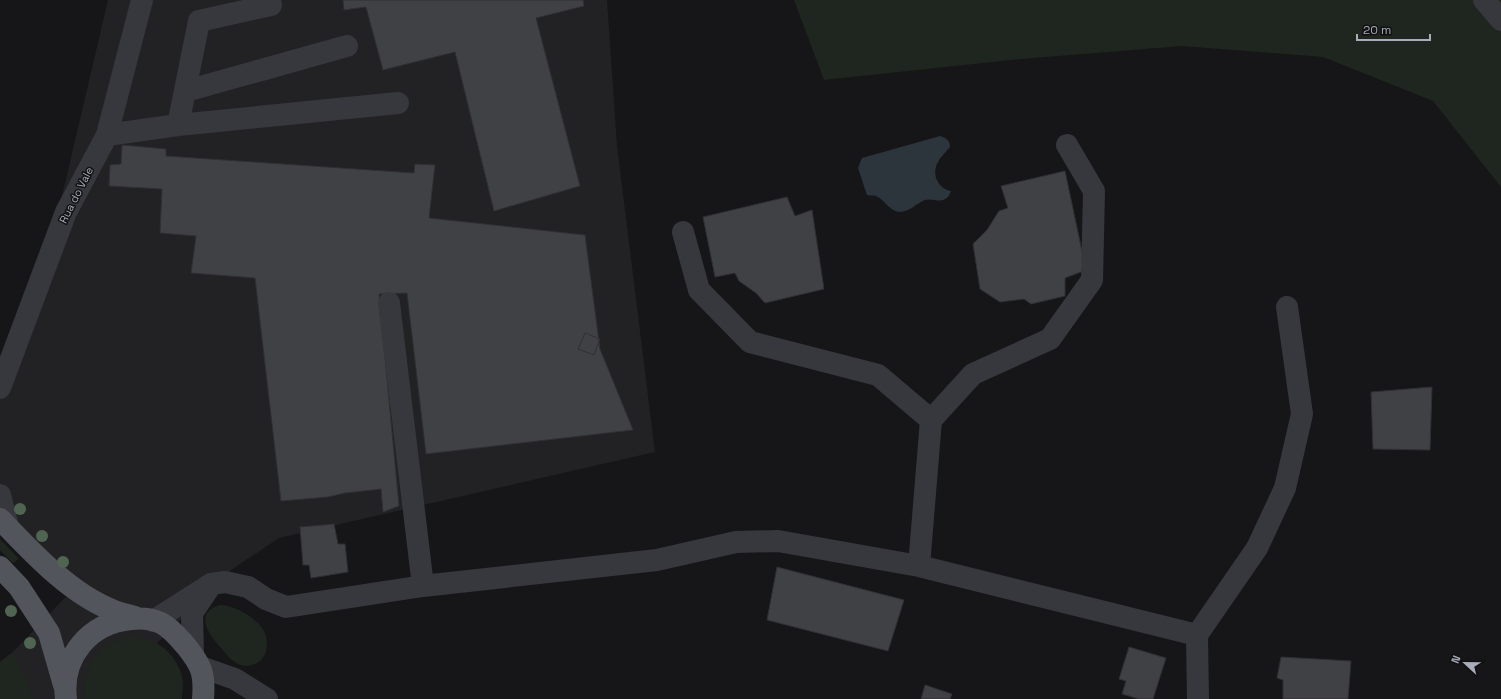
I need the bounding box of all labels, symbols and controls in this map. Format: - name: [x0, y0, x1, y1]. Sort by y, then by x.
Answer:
- scale bar: [1357, 16, 1430, 42]
- text: 20 m: [1363, 22, 1391, 38]
- street label: Rua do Vale: [56, 164, 96, 226]
- north arrow: [1445, 643, 1485, 683]
- text: N: [1448, 653, 1464, 665]

